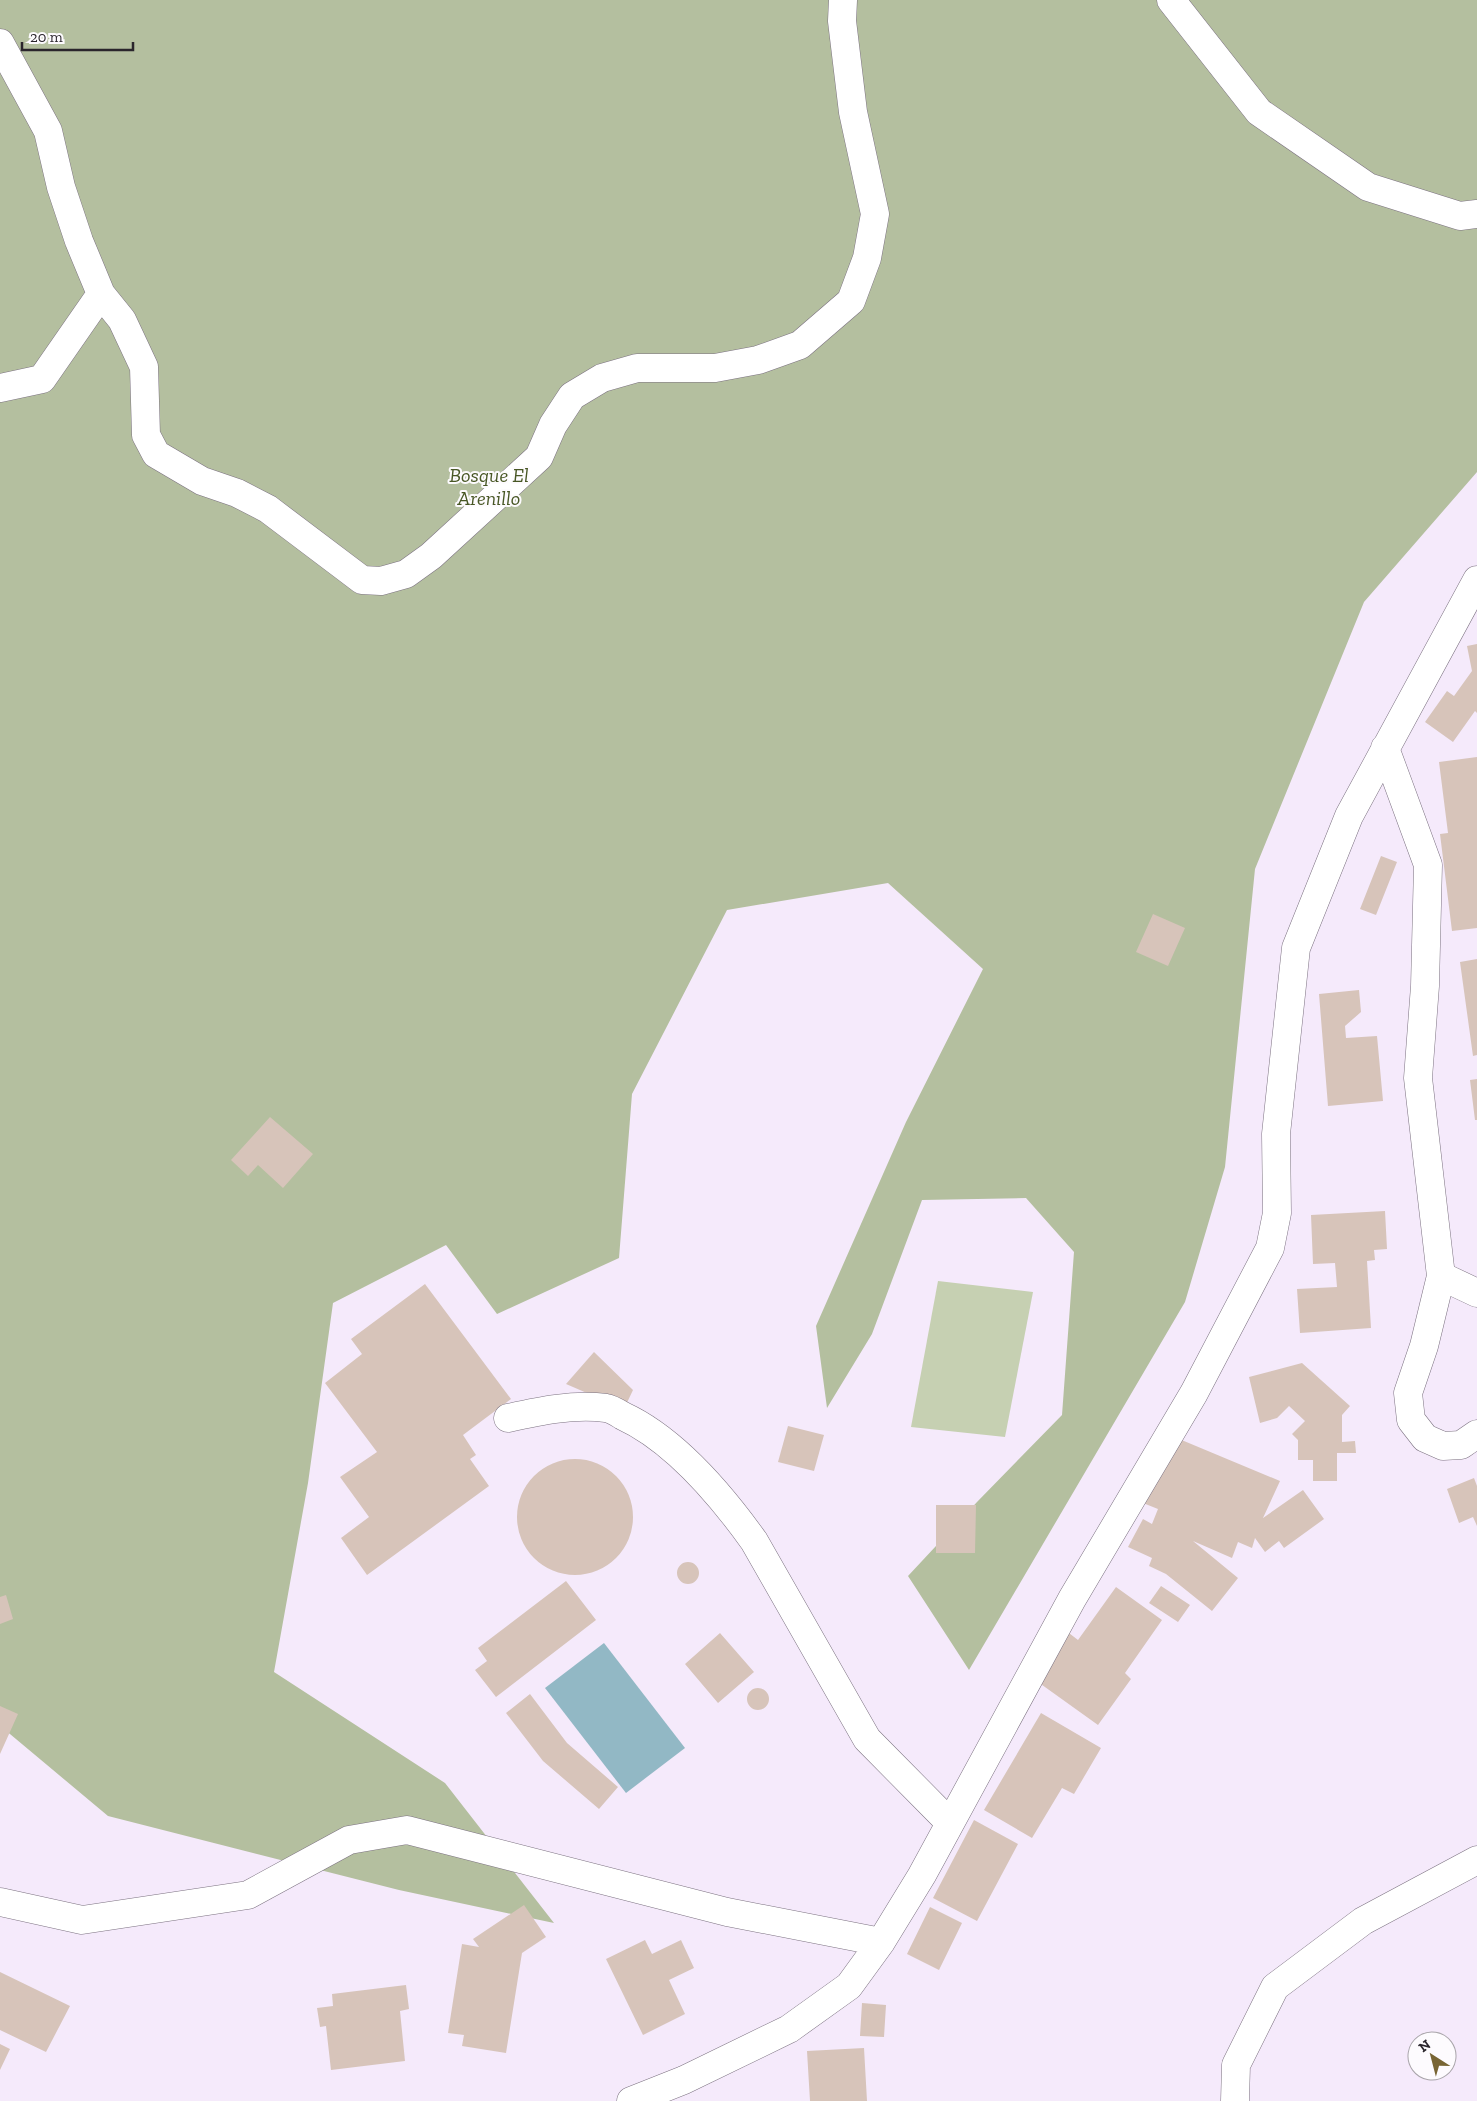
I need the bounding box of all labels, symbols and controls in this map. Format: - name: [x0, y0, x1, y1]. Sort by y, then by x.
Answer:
- scale bar: [22, 20, 134, 52]
- text: 20 m: [30, 28, 63, 46]
- park label: Bosque El Arenillo: [449, 463, 529, 510]
- north arrow: [1407, 2031, 1457, 2081]
- text: N: [1415, 2036, 1434, 2056]

